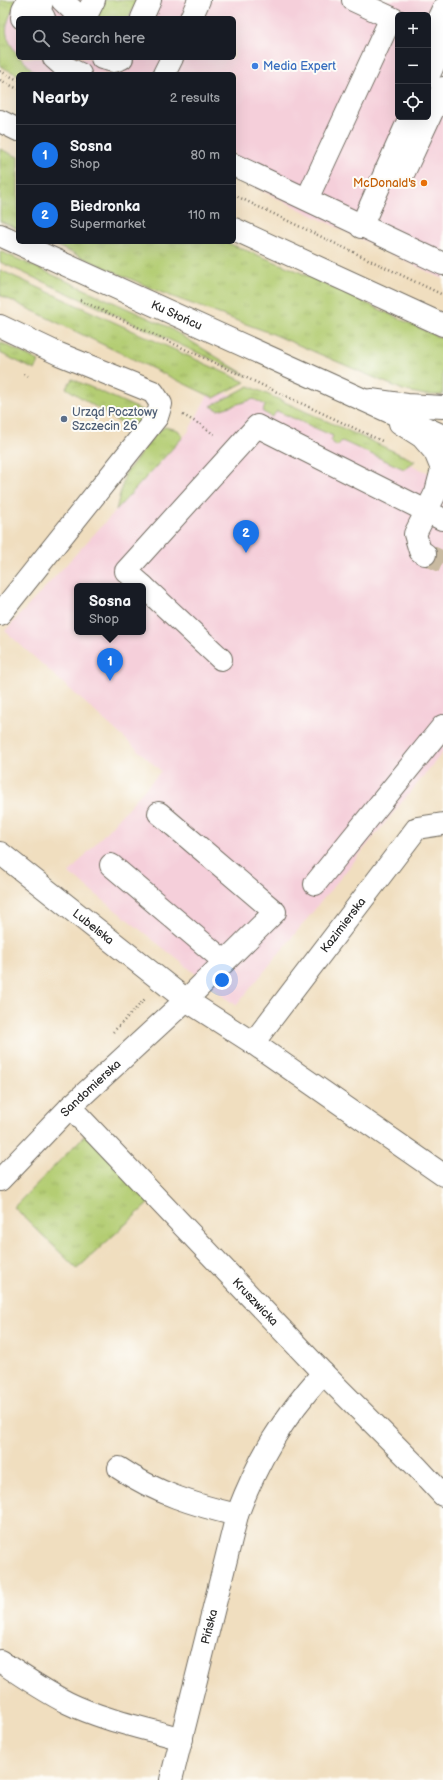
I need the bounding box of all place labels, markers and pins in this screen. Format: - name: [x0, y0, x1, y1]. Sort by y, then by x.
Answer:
- place label: Media Expert: [263, 59, 336, 74]
- marker: Media Expert: [250, 61, 260, 71]
- place label: McDonald's: [353, 176, 416, 191]
- marker: McDonald's: [419, 178, 429, 188]
- place label: Urząd Pocztowy Szczecin 26: [72, 405, 158, 434]
- marker: Urząd Pocztowy Szczecin 26: [59, 414, 69, 424]
- pin: 2: [233, 520, 259, 553]
- pin: 1: [97, 648, 123, 681]

